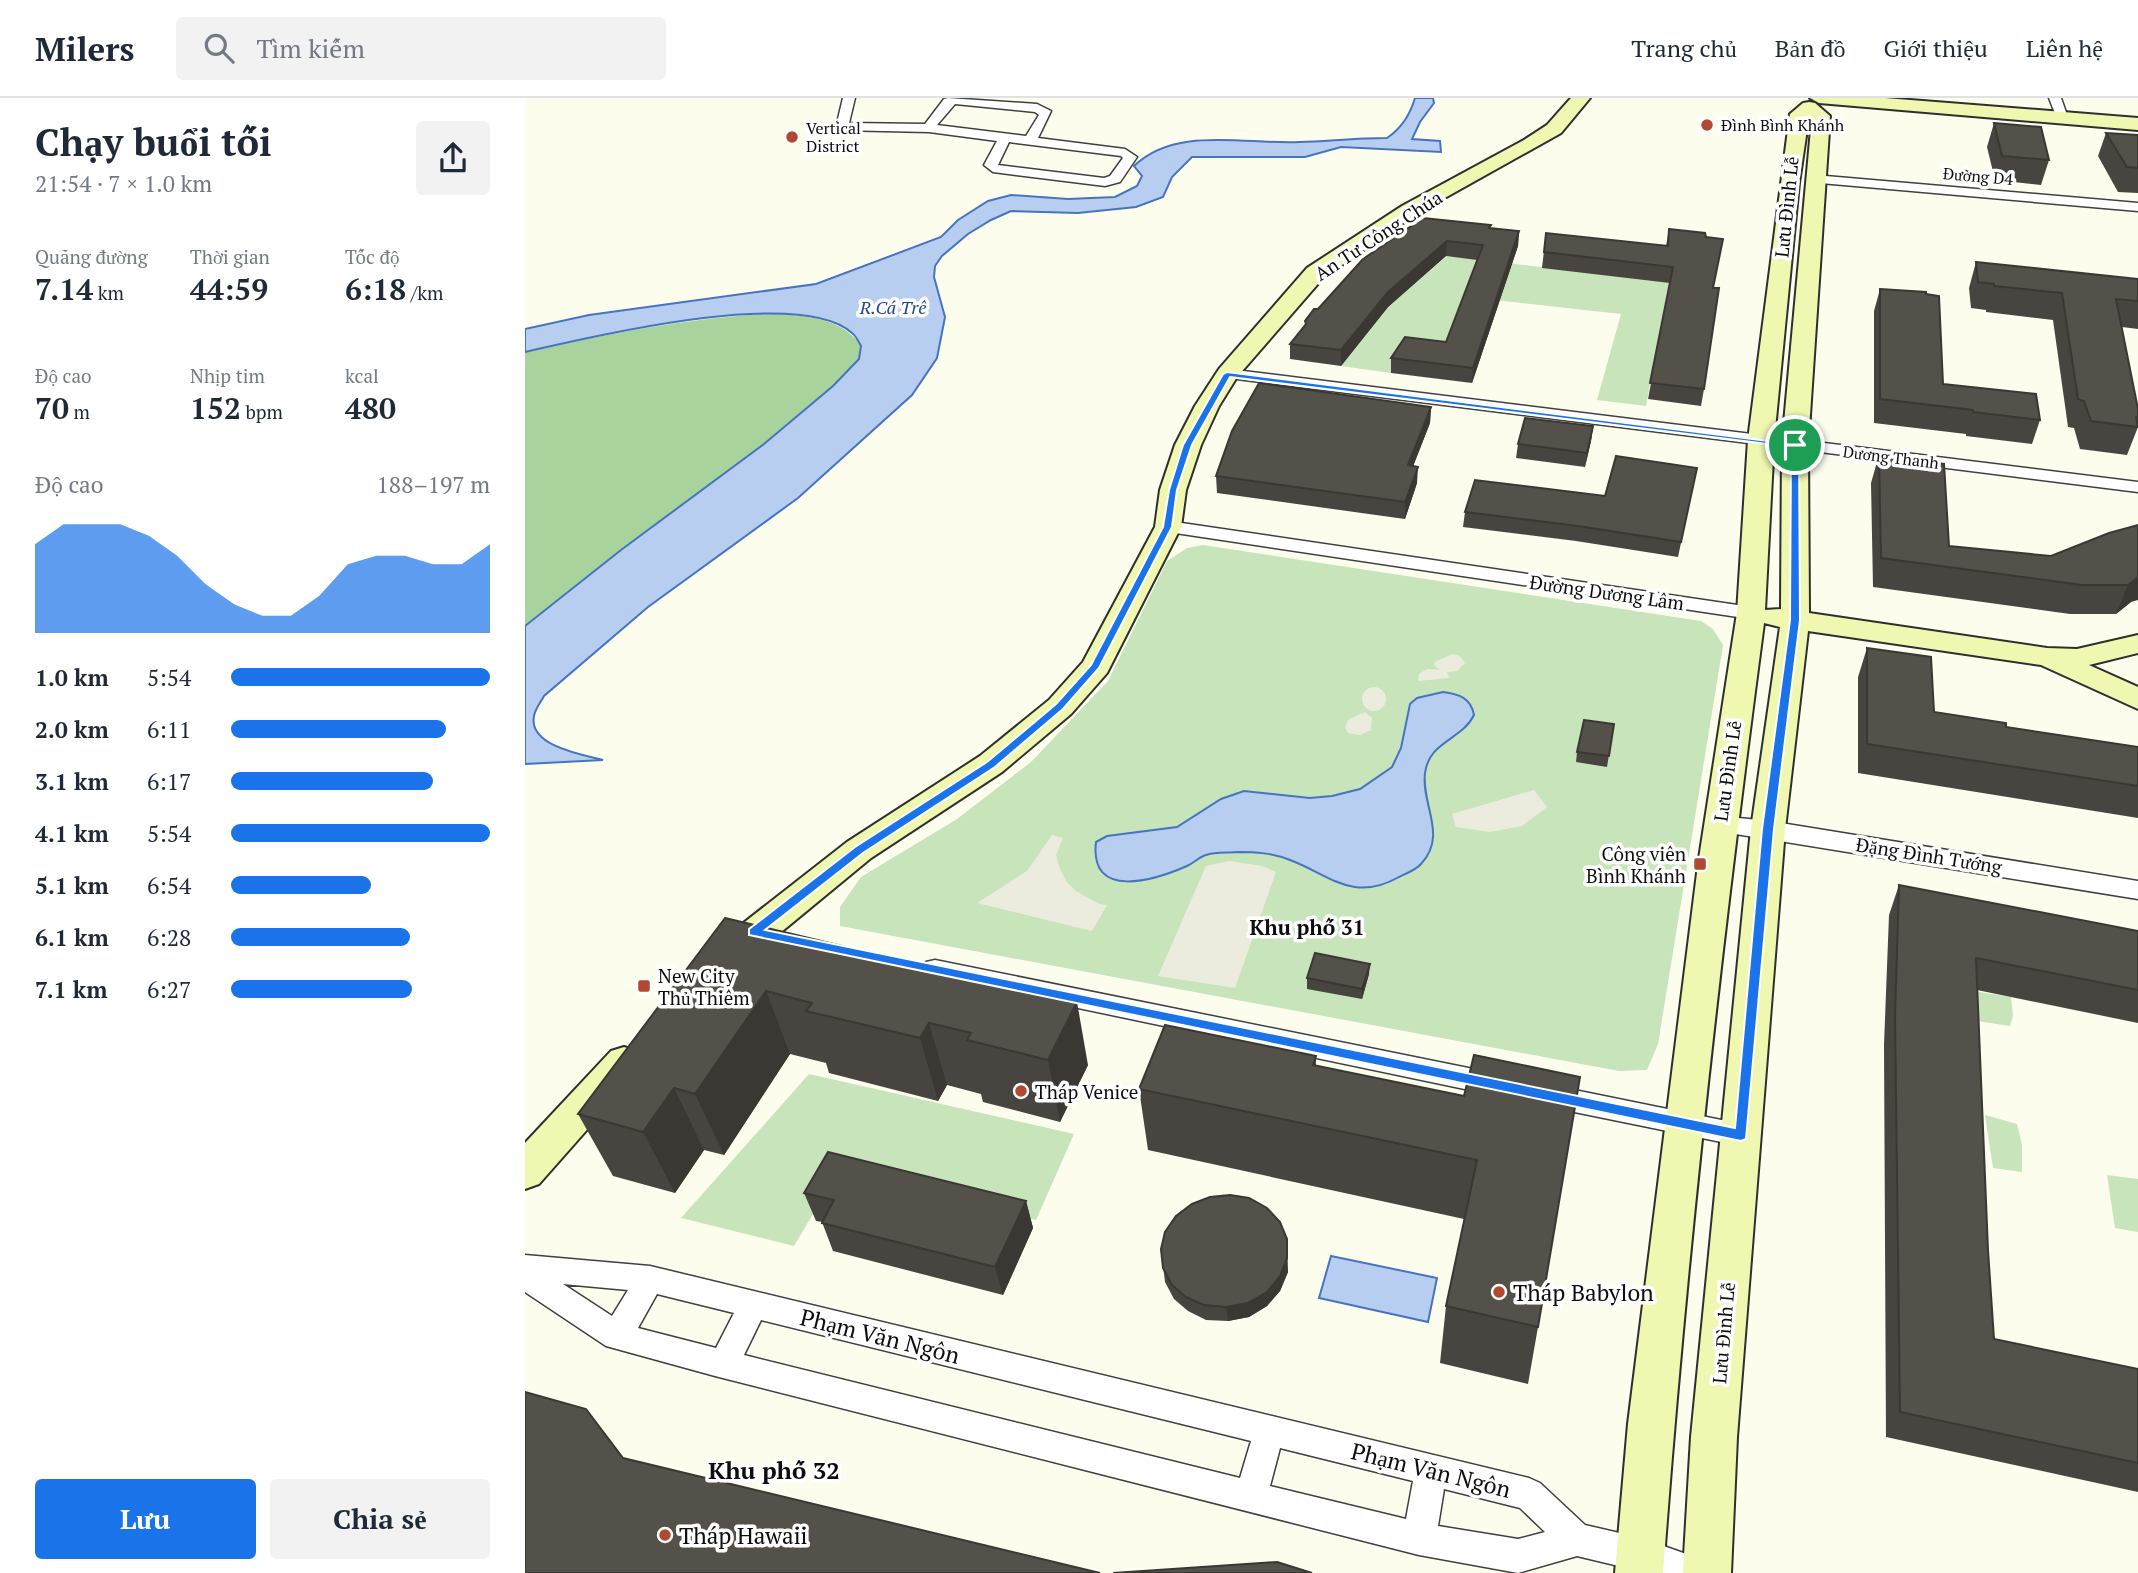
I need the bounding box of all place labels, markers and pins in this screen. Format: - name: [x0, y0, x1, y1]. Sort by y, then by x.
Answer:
- place label: Đình Bình Khánh: [1721, 114, 1845, 136]
- place label: Vertical District: [806, 117, 861, 157]
- marker: Đình Bình Khánh: [1699, 117, 1715, 133]
- marker: Vertical District: [784, 129, 800, 145]
- pin: [1765, 415, 1825, 475]
- place label: Công viên Bình Khánh: [1586, 841, 1686, 888]
- marker: Công viên Bình Khánh: [1692, 856, 1708, 872]
- place label: New City Thủ Thiêm: [658, 963, 750, 1010]
- marker: New City Thủ Thiêm: [636, 978, 652, 994]
- place label: Tháp Venice: [1035, 1079, 1138, 1104]
- marker: Tháp Venice: [1013, 1083, 1029, 1099]
- place label: Tháp Babylon: [1513, 1277, 1654, 1308]
- marker: Tháp Babylon: [1491, 1284, 1507, 1300]
- place label: Tháp Hawaii: [679, 1520, 808, 1551]
- marker: Tháp Hawaii: [657, 1527, 673, 1543]

